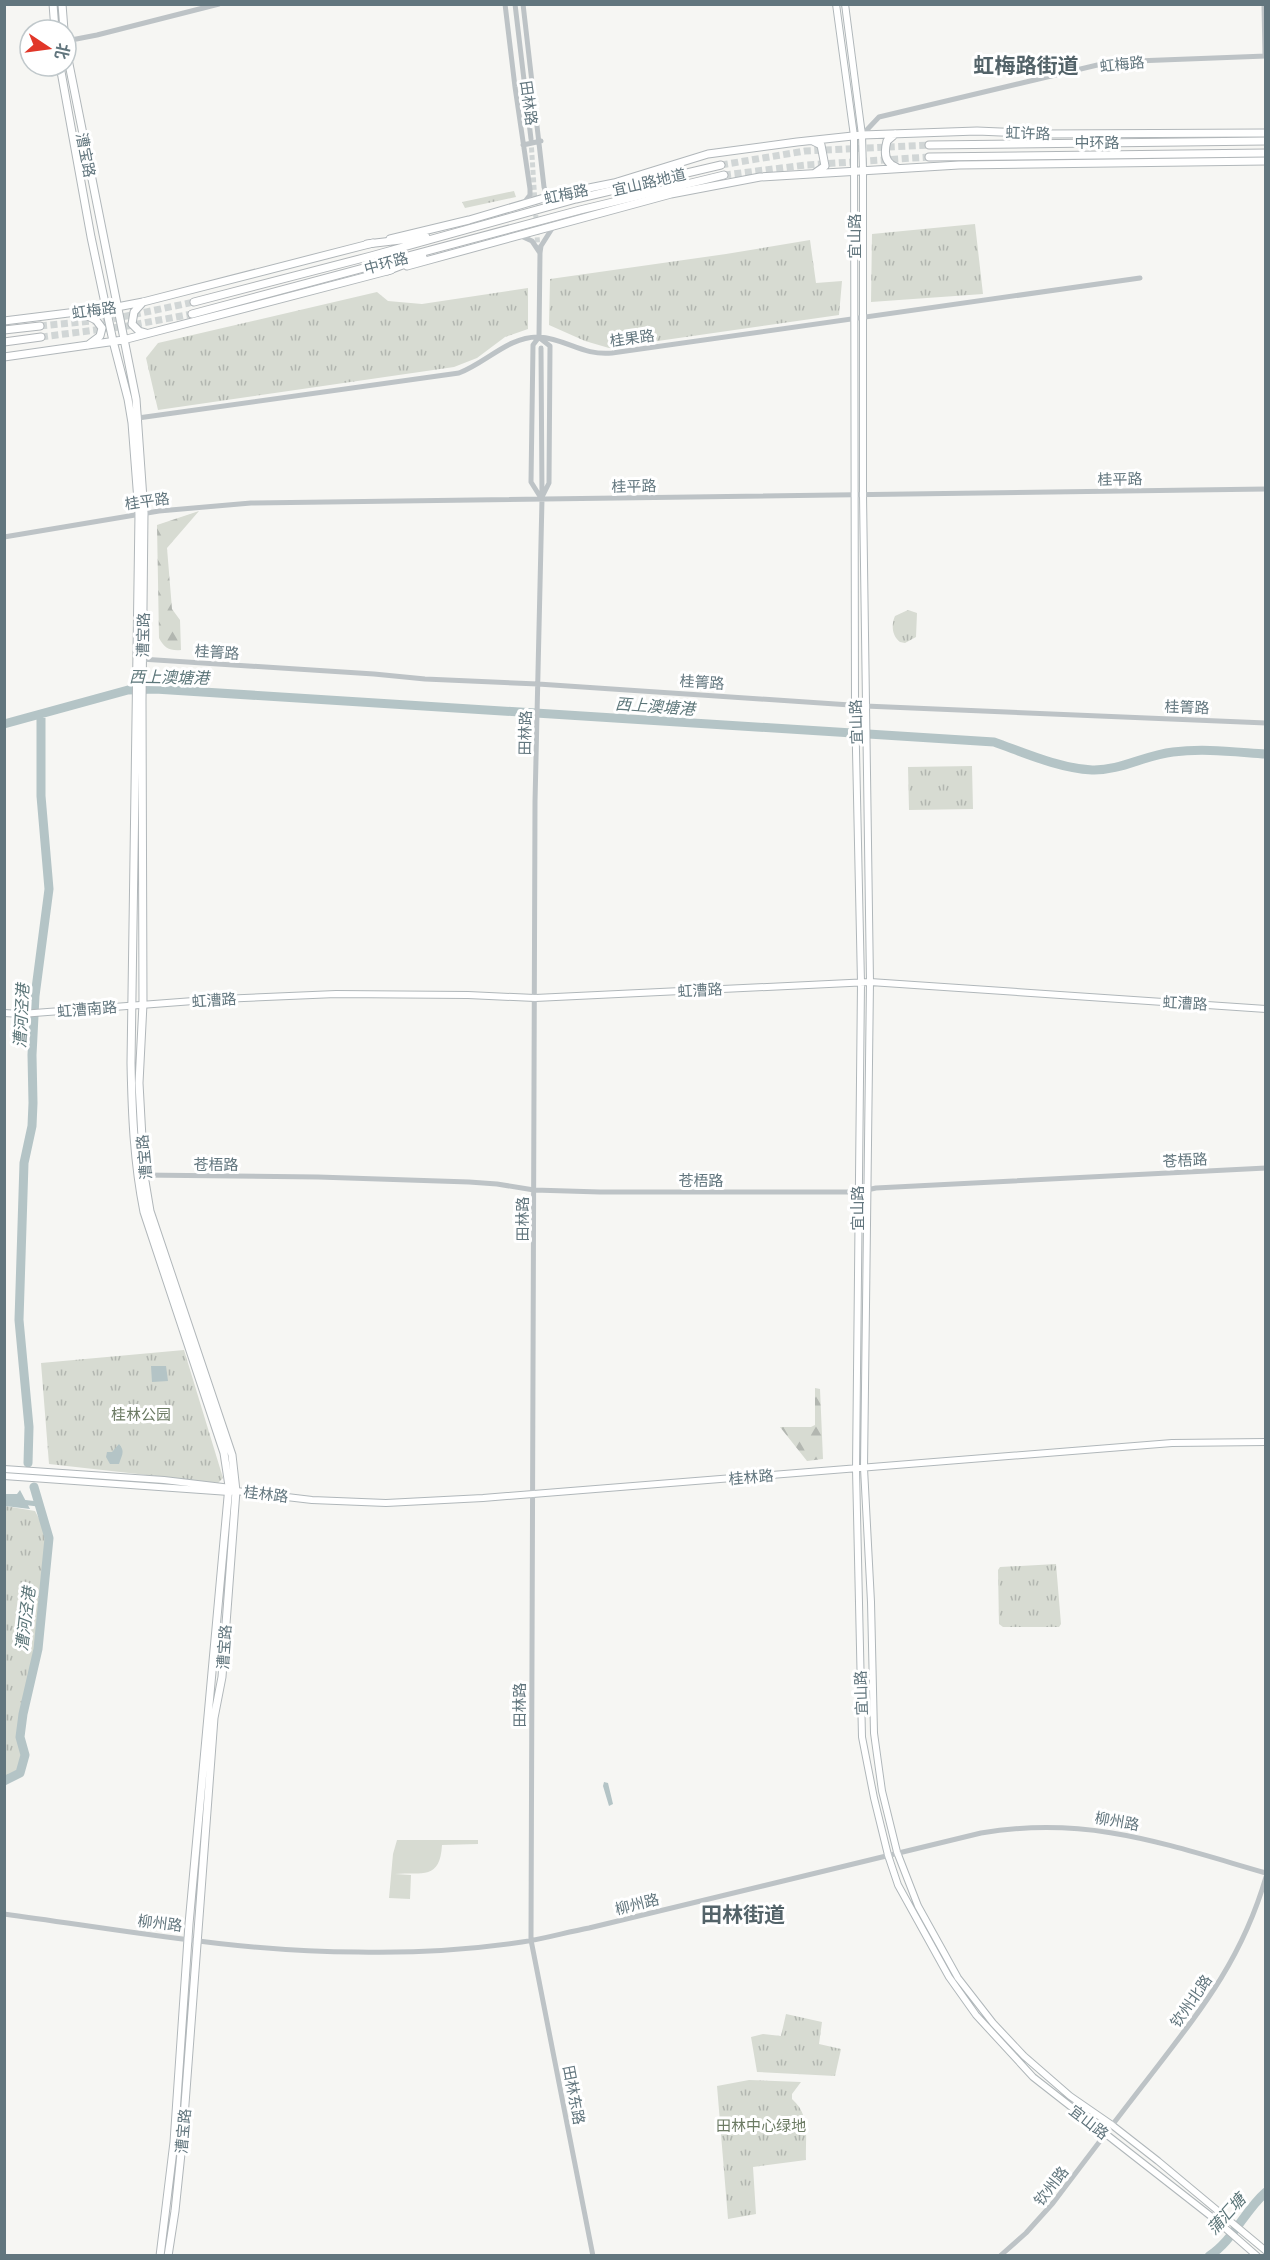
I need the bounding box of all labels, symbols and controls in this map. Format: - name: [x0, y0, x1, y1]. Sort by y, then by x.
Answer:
- north arrow: [18, 18, 78, 78]
- text: 北: [51, 41, 74, 61]
- district label: 虹梅路街道: [974, 52, 1079, 79]
- street label: 虹梅路: [1099, 52, 1145, 76]
- street label: 田林路: [516, 79, 542, 127]
- street label: 虹许路: [1005, 123, 1051, 143]
- street label: 漕宝路: [72, 131, 100, 179]
- street label: 中环路: [1074, 133, 1120, 152]
- street label: 宜山路地道: [610, 164, 688, 200]
- street label: 虹梅路: [542, 180, 590, 208]
- street label: 宜山路: [845, 213, 864, 259]
- street label: 中环路: [362, 248, 410, 278]
- street label: 虹梅路: [70, 297, 118, 323]
- street label: 桂果路: [608, 325, 656, 351]
- street label: 桂平路: [1097, 469, 1143, 489]
- street label: 桂平路: [611, 476, 657, 496]
- street label: 桂平路: [123, 488, 171, 514]
- street label: 漕宝路: [133, 612, 153, 658]
- street label: 桂箐路: [194, 641, 240, 663]
- water label: 西上澳塘港: [129, 666, 211, 688]
- street label: 桂箐路: [679, 671, 725, 693]
- water label: 西上澳塘港: [614, 693, 698, 719]
- street label: 桂箐路: [1164, 697, 1210, 717]
- street label: 宜山路: [846, 699, 866, 745]
- street label: 田林路: [515, 710, 535, 756]
- street label: 虹漕路: [677, 979, 723, 1001]
- water label: 漕河泾港: [9, 982, 33, 1048]
- street label: 虹漕路: [191, 989, 237, 1011]
- street label: 虹漕路: [1162, 992, 1208, 1014]
- street label: 虹漕南路: [56, 997, 118, 1021]
- street label: 漕宝路: [133, 1134, 155, 1180]
- street label: 苍梧路: [1162, 1149, 1208, 1171]
- street label: 苍梧路: [193, 1155, 239, 1174]
- street label: 苍梧路: [678, 1171, 724, 1190]
- street label: 宜山路: [848, 1185, 867, 1231]
- street label: 田林路: [513, 1196, 532, 1242]
- park label: 桂林公园: [111, 1405, 171, 1424]
- street label: 桂林路: [728, 1466, 774, 1488]
- street label: 桂林路: [243, 1482, 289, 1506]
- water label: 漕河泾港: [11, 1584, 39, 1652]
- street label: 漕宝路: [213, 1624, 235, 1670]
- street label: 宜山路: [851, 1670, 871, 1716]
- street label: 田林路: [510, 1682, 529, 1728]
- street label: 柳州路: [1093, 1808, 1141, 1834]
- street label: 柳州路: [613, 1889, 661, 1919]
- district label: 田林街道: [701, 1901, 785, 1928]
- street label: 柳州路: [137, 1911, 183, 1935]
- street label: 钦州北路: [1166, 1971, 1216, 2031]
- street label: 田林东路: [559, 2064, 589, 2126]
- street label: 宜山路: [1065, 2101, 1113, 2143]
- street label: 漕宝路: [172, 2108, 194, 2154]
- park label: 田林中心绿地: [716, 2116, 806, 2135]
- street label: 钦州路: [1030, 2162, 1072, 2210]
- water label: 蒲汇塘: [1203, 2187, 1251, 2239]

